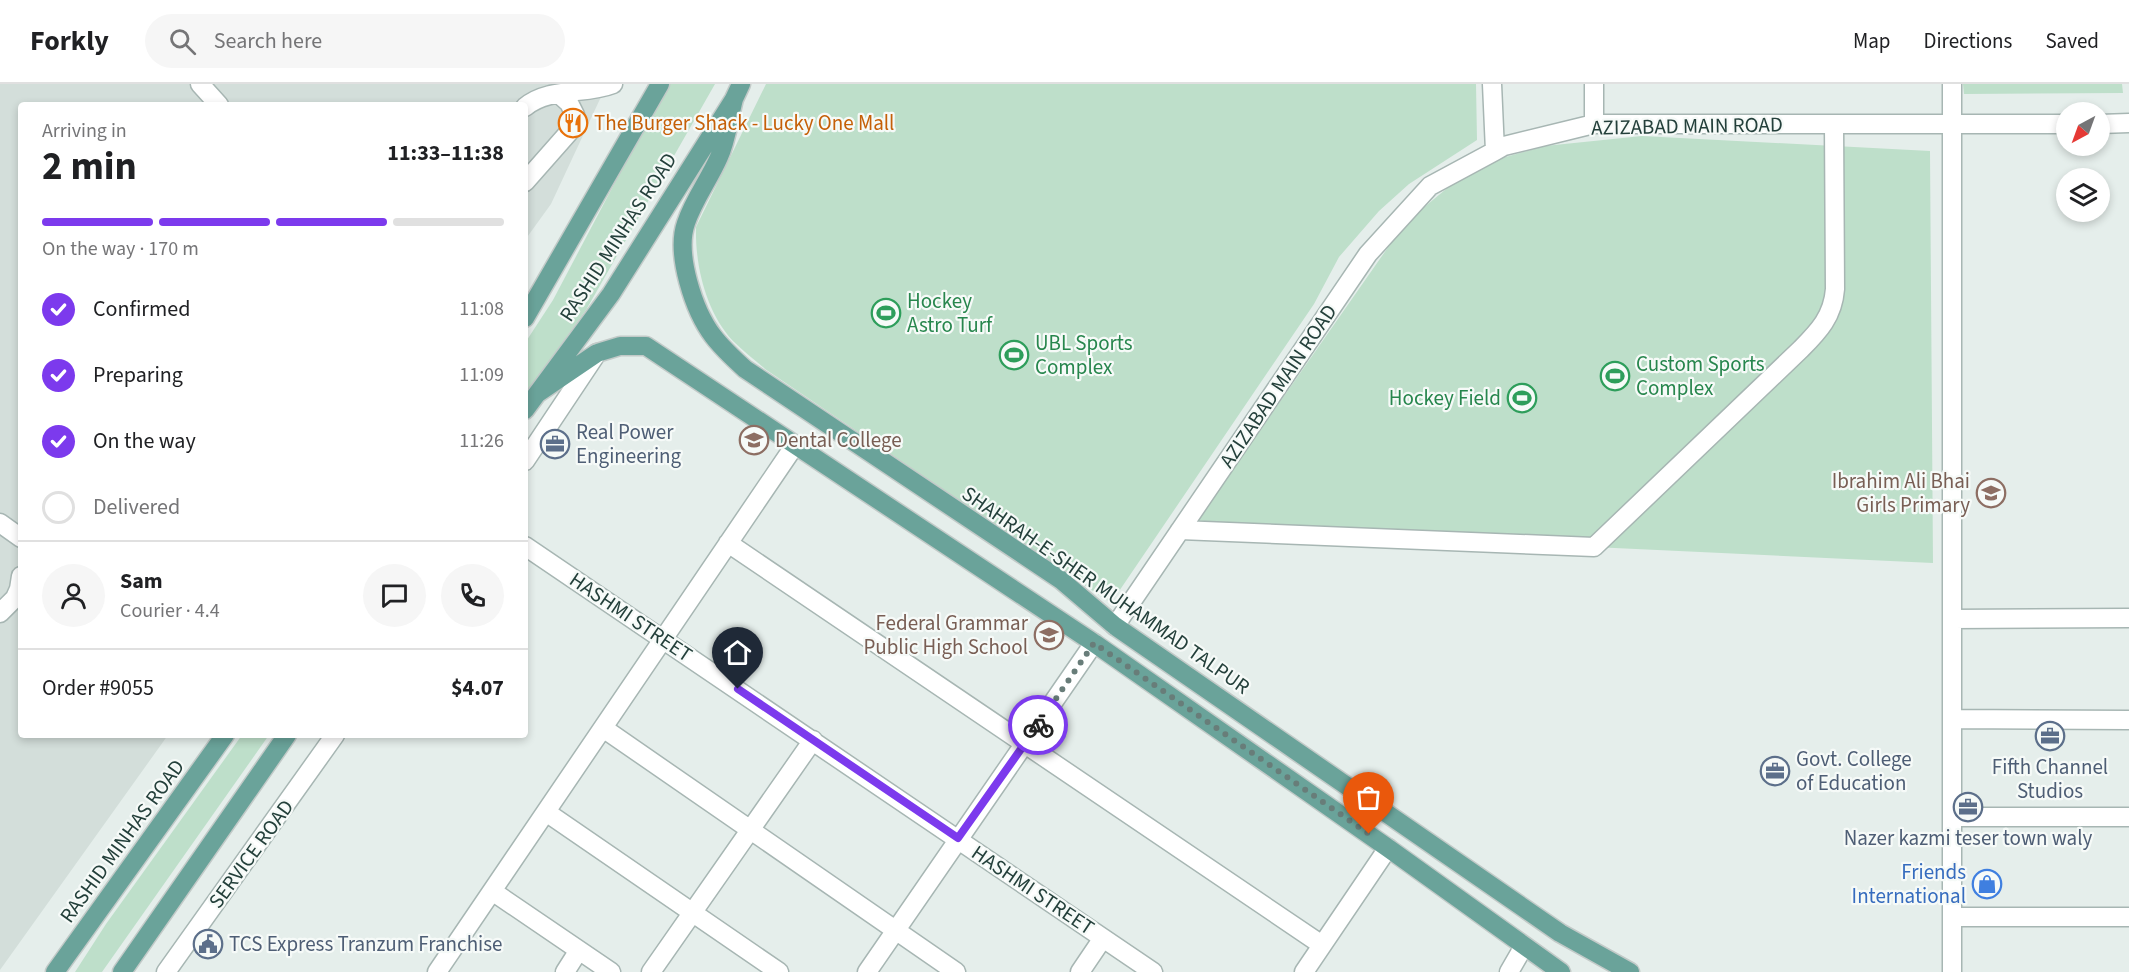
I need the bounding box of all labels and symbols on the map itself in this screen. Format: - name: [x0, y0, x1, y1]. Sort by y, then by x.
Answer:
- north arrow: [2056, 102, 2110, 156]
- restaurant icon: The Burger Shack - Lucky One Mall: [557, 107, 589, 139]
- place label: The Burger Shack - Lucky One Mall: [594, 108, 894, 138]
- street label: AZIZABAD MAIN ROAD: [1591, 109, 1783, 143]
- street label: RASHID MINHAS ROAD: [552, 147, 684, 327]
- place label: Hockey Astro Turf: [907, 286, 993, 340]
- sports icon: Hockey Astro Turf: [870, 297, 902, 329]
- street label: AZIZABAD MAIN ROAD: [1212, 298, 1344, 474]
- place label: UBL Sports Complex: [1035, 328, 1133, 382]
- sports icon: UBL Sports Complex: [998, 339, 1030, 371]
- place label: Custom Sports Complex: [1636, 349, 1765, 403]
- sports icon: Custom Sports Complex: [1599, 360, 1631, 392]
- sports icon: Hockey Field: [1506, 382, 1538, 414]
- place label: Hockey Field: [1389, 383, 1501, 413]
- place label: Real Power Engineering: [576, 417, 682, 471]
- school or university icon: Dental College: [738, 424, 770, 456]
- place label: Dental College: [775, 425, 902, 455]
- office icon: Real Power Engineering: [539, 428, 571, 460]
- place label: Ibrahim Ali Bhai Girls Primary: [1832, 466, 1970, 520]
- school or university icon: Ibrahim Ali Bhai Girls Primary: [1975, 477, 2007, 509]
- street label: SHAHRAH-E-SHER MUHAMMAD TALPUR: [956, 479, 1256, 701]
- street label: HASHMI STREET: [564, 565, 698, 669]
- place label: Federal Grammar Public High School: [863, 608, 1029, 662]
- school or university icon: Federal Grammar Public High School: [1033, 619, 1065, 651]
- pin: [712, 627, 763, 689]
- courier: [1008, 695, 1068, 755]
- office icon: Fifth Channel Studios: [2034, 720, 2066, 752]
- place label: Govt. College of Education: [1796, 744, 1912, 798]
- place label: Fifth Channel Studios: [1992, 752, 2108, 806]
- street label: RASHID MINHAS ROAD: [52, 753, 192, 929]
- office icon: Govt. College of Education: [1759, 755, 1791, 787]
- pin: [1343, 772, 1394, 834]
- office icon: Nazer kazmi teser town waly: [1952, 791, 1984, 823]
- street label: SERVICE ROAD: [201, 793, 301, 915]
- place label: Nazer kazmi teser town waly: [1844, 823, 2093, 853]
- street label: HASHMI STREET: [966, 838, 1100, 942]
- place label: Friends International: [1852, 857, 1966, 911]
- shop icon: Friends International: [1971, 868, 2003, 900]
- public building icon: TCS Express Tranzum Franchise: [192, 928, 224, 960]
- place label: TCS Express Tranzum Franchise: [229, 929, 502, 959]

